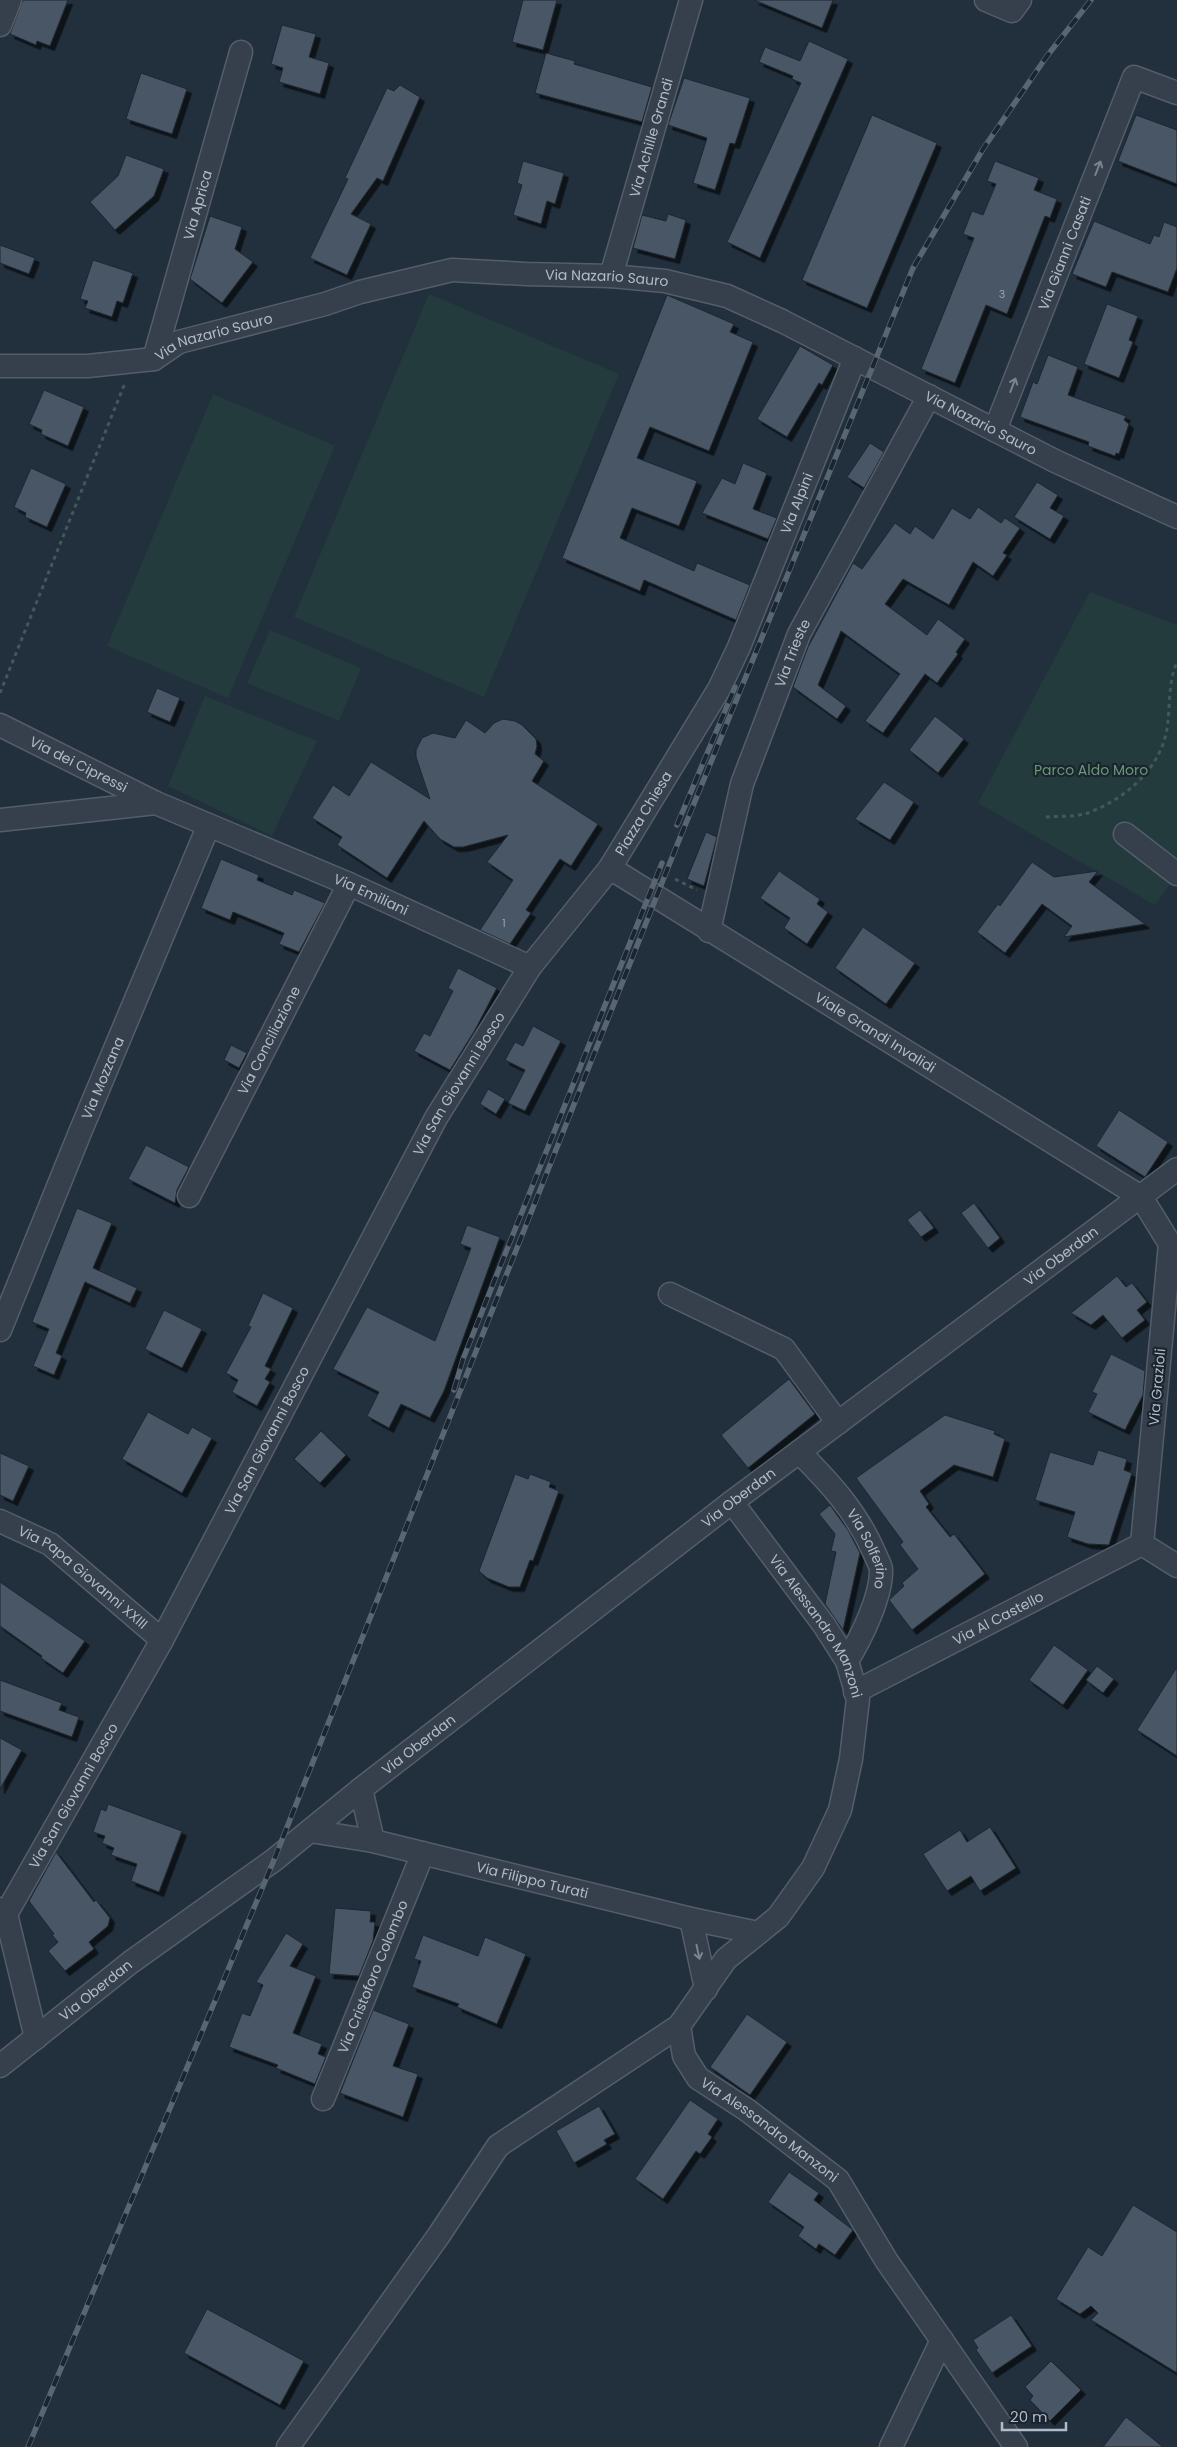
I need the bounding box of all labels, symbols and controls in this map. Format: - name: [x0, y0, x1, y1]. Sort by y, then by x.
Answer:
- street label: Via Achille Grandi: [624, 76, 678, 200]
- one-way arrow: [1094, 161, 1103, 176]
- street label: Via Aprica: [178, 168, 217, 242]
- street label: Via Gianni Casati: [1033, 193, 1096, 313]
- street label: Via Nazario Sauro: [545, 264, 669, 291]
- house number: 3: [999, 286, 1005, 302]
- street label: Via Nazario Sauro: [151, 308, 275, 366]
- one-way arrow: [1009, 378, 1018, 393]
- street label: Via Nazario Sauro: [921, 386, 1040, 460]
- street label: Via Alpini: [775, 470, 818, 537]
- street label: Via Trieste: [770, 615, 816, 690]
- street label: Via dei Cipressi: [26, 731, 131, 797]
- park label: Parco Aldo Moro: [1034, 760, 1148, 780]
- street label: Piazza Chiesa: [610, 767, 677, 859]
- street label: Via Emiliani: [331, 869, 412, 920]
- house number: 1: [502, 915, 506, 931]
- street label: Via Conciliazione: [233, 982, 305, 1098]
- street label: Viale Grandi Invalidi: [811, 987, 940, 1077]
- street label: Via San Giovanni Bosco: [408, 1008, 510, 1159]
- street label: Via Mozzana: [77, 1034, 129, 1123]
- street label: Via Oberdan: [1019, 1221, 1102, 1290]
- street label: Via Grazioli: [1144, 1348, 1170, 1426]
- street label: Via San Giovanni Bosco: [220, 1363, 314, 1518]
- street label: Via Oberdan: [697, 1463, 780, 1532]
- street label: Via Solferino: [842, 1504, 891, 1591]
- street label: Via Papa Giovanni XXIII: [15, 1521, 152, 1634]
- street label: Via Alessandro Manzoni: [765, 1550, 867, 1700]
- street label: Via Al Castello: [949, 1586, 1047, 1650]
- street label: Via Oberdan: [377, 1709, 460, 1779]
- street label: Via San Giovanni Bosco: [24, 1719, 123, 1872]
- street label: Via Filippo Turati: [474, 1857, 591, 1903]
- street label: Via Cristoforo Colombo: [333, 1897, 413, 2056]
- one-way arrow: [694, 1943, 703, 1959]
- street label: Via Oberdan: [55, 1955, 136, 2025]
- street label: Via Alessandro Manzoni: [697, 2072, 843, 2187]
- scale bar: [1002, 2400, 1066, 2432]
- text: 20 m: [1010, 2406, 1048, 2427]

